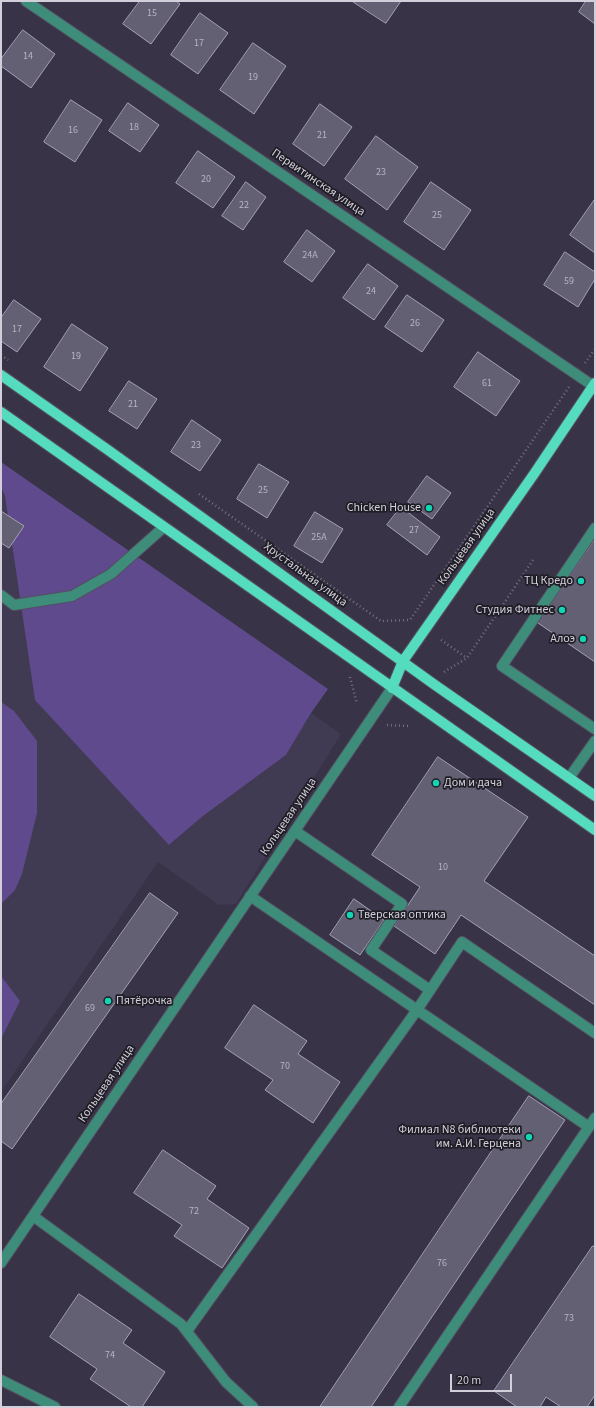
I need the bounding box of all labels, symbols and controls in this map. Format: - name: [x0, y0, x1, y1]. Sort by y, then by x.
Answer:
- house number: 15: [147, 8, 157, 20]
- house number: 17: [194, 38, 204, 50]
- house number: 14: [23, 51, 33, 63]
- house number: 19: [248, 72, 258, 84]
- house number: 18: [129, 122, 139, 134]
- house number: 16: [68, 125, 78, 137]
- house number: 21: [317, 130, 327, 142]
- street label: Первитинская улица: [269, 146, 367, 220]
- house number: 23: [376, 167, 386, 179]
- house number: 20: [201, 174, 211, 186]
- house number: 22: [239, 200, 249, 212]
- house number: 25: [432, 210, 442, 222]
- house number: 24А: [302, 250, 318, 262]
- house number: 59: [564, 276, 574, 288]
- house number: 24: [366, 286, 376, 298]
- house number: 26: [410, 318, 420, 330]
- house number: 17: [12, 324, 22, 336]
- house number: 19: [71, 351, 81, 363]
- house number: 61: [482, 378, 492, 390]
- house number: 21: [128, 399, 138, 411]
- house number: 23: [191, 440, 201, 452]
- house number: 25: [258, 485, 268, 497]
- place label: Chicken House: [347, 501, 421, 515]
- marker: Chicken House: [424, 503, 434, 513]
- street label: Кольцевая улица: [435, 506, 499, 588]
- house number: 27: [409, 525, 419, 537]
- house number: 25А: [311, 532, 327, 544]
- street label: Хрустальная улица: [260, 540, 350, 610]
- place label: ТЦ Кредо: [524, 574, 573, 588]
- marker: ТЦ Кредо: [576, 576, 586, 586]
- place label: Студия Фитнес: [475, 603, 554, 617]
- marker: Студия Фитнес: [557, 605, 567, 615]
- place label: Алоэ: [550, 632, 575, 646]
- marker: Алоэ: [578, 634, 588, 644]
- street label: Кольцевая улица: [258, 775, 320, 859]
- place label: Дом и дача: [444, 776, 502, 790]
- marker: Дом и дача: [431, 778, 441, 788]
- house number: 10: [438, 862, 448, 874]
- place label: Тверская оптика: [358, 908, 446, 922]
- marker: Тверская оптика: [345, 910, 355, 920]
- place label: Пятёрочка: [116, 994, 172, 1008]
- marker: Пятёрочка: [103, 996, 113, 1006]
- house number: 69: [85, 1003, 95, 1015]
- street label: Кольцевая улица: [76, 1042, 138, 1126]
- house number: 70: [280, 1061, 290, 1073]
- place label: Филиал N8 библиотеки им. А.И. Герцена: [398, 1123, 521, 1151]
- marker: Филиал N8 библиотеки им. А.И. Герцена: [524, 1132, 534, 1142]
- house number: 72: [189, 1206, 199, 1218]
- house number: 76: [437, 1258, 447, 1270]
- house number: 73: [564, 1313, 574, 1325]
- house number: 74: [105, 1350, 115, 1362]
- scale bar: [452, 1366, 514, 1392]
- text: 20 m: [457, 1372, 481, 1389]

